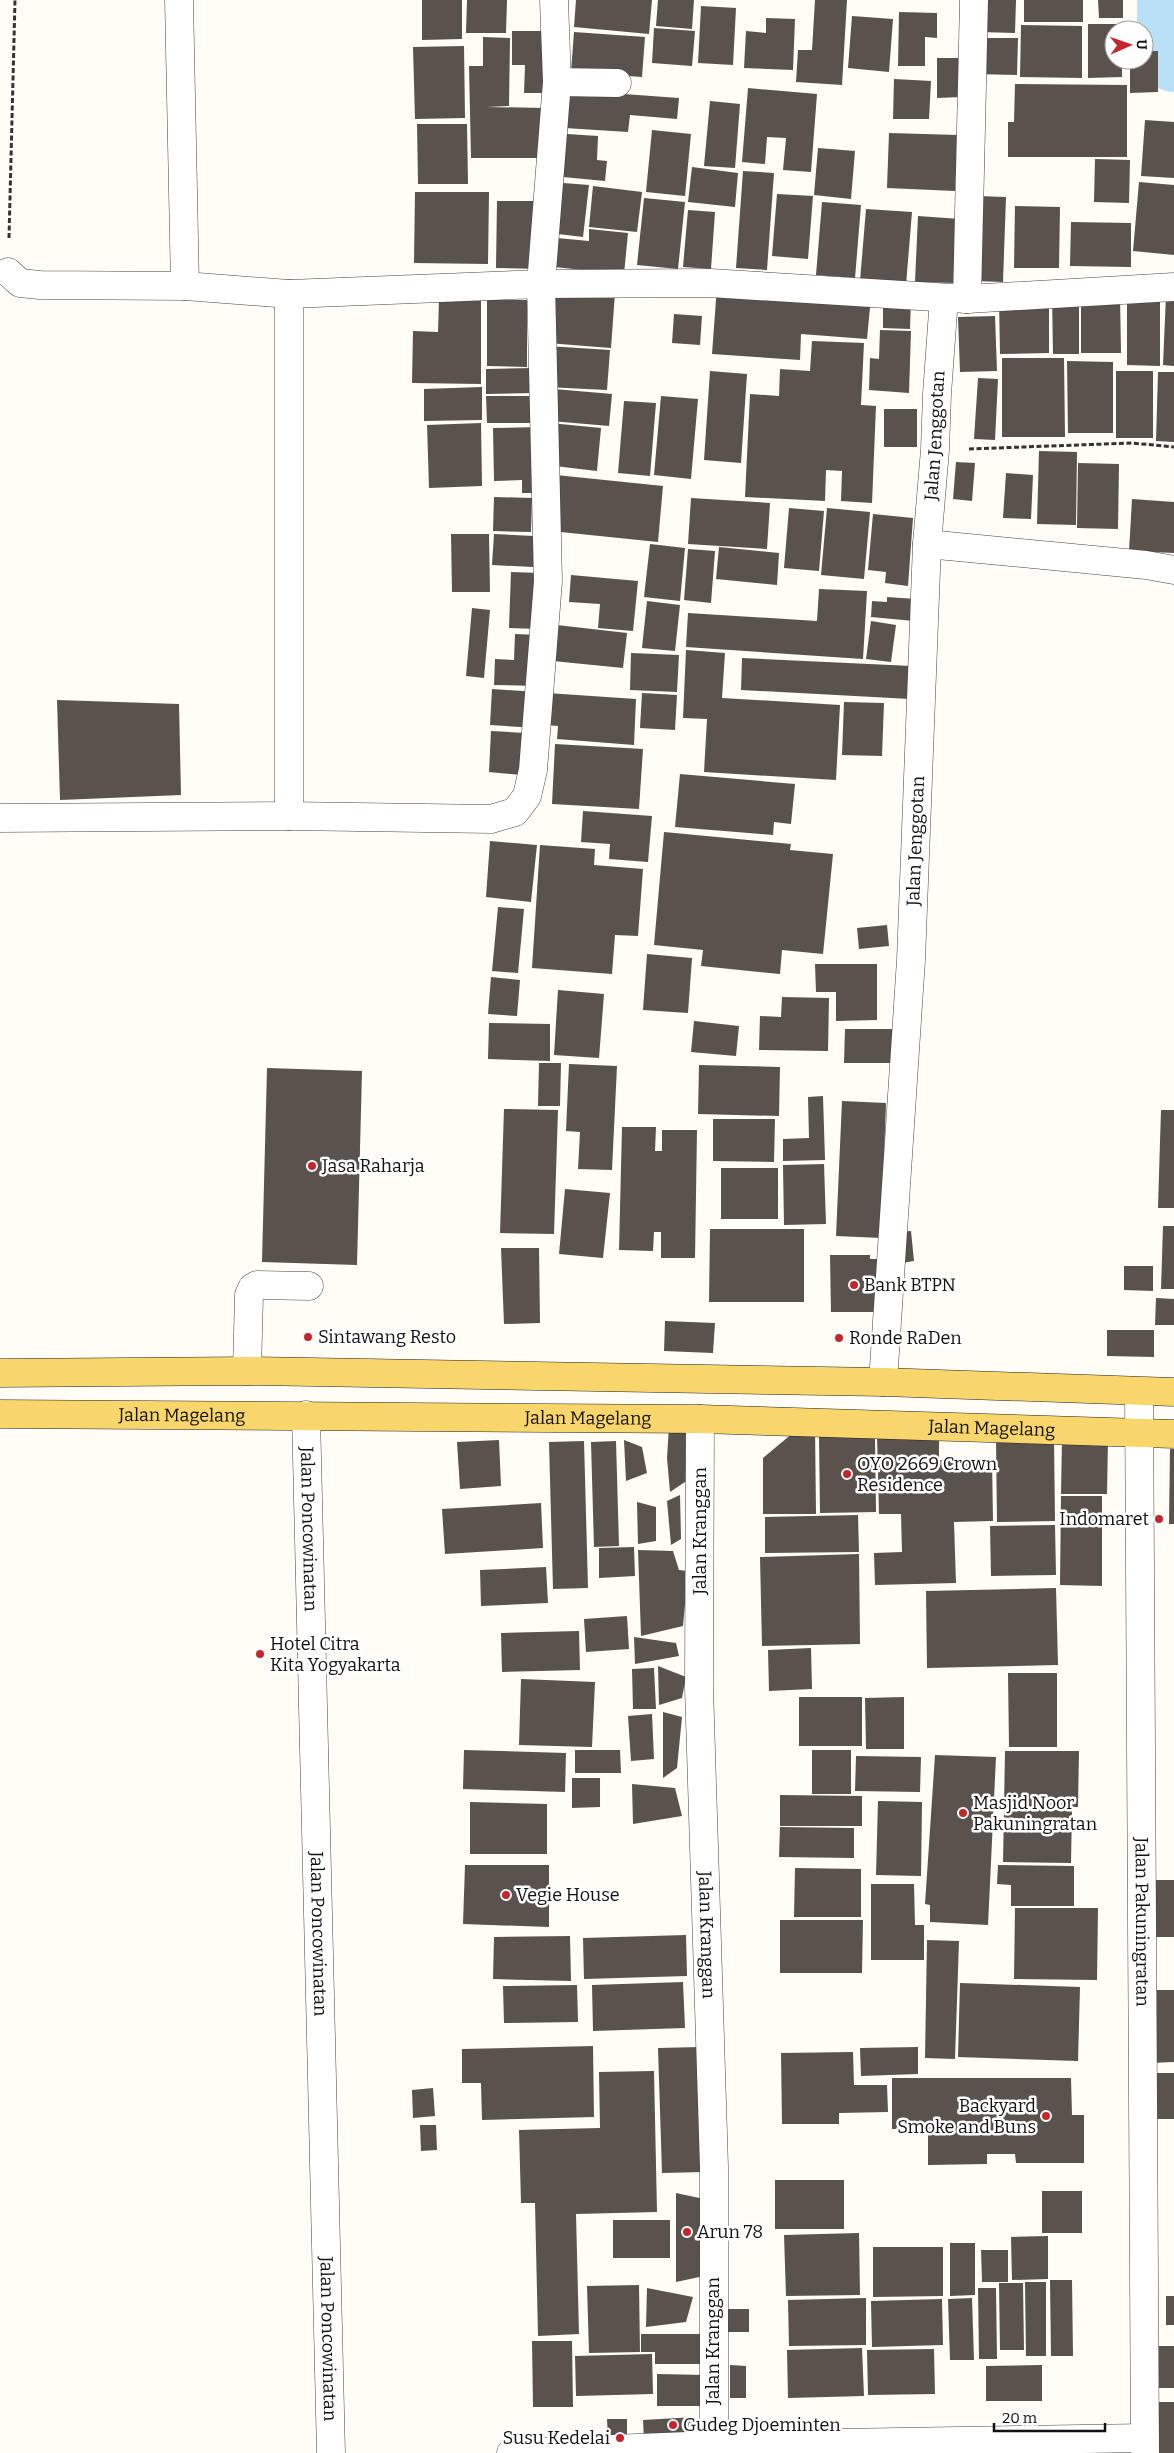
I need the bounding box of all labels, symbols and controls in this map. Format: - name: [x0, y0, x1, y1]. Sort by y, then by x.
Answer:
- north arrow: [1104, 20, 1154, 70]
- text: U: [1133, 39, 1150, 51]
- street label: Jalan Jenggotan: [920, 369, 950, 502]
- street label: Jalan Jenggotan: [902, 775, 929, 908]
- place label: Jasa Raharja: [321, 1155, 425, 1177]
- marker: Jasa Raharja: [306, 1160, 318, 1172]
- place label: Bank BTPN: [864, 1274, 956, 1296]
- marker: Bank BTPN: [848, 1279, 860, 1291]
- place label: Sintawang Resto: [318, 1326, 456, 1348]
- place label: Ronde RaDen: [849, 1327, 962, 1349]
- marker: Sintawang Resto: [302, 1331, 314, 1343]
- marker: Ronde RaDen: [833, 1332, 845, 1344]
- street label: Jalan Magelang: [117, 1404, 245, 1427]
- street label: Jalan Magelang: [523, 1407, 651, 1430]
- street label: Jalan Magelang: [927, 1415, 1056, 1441]
- street label: Jalan Poncowinatan: [296, 1445, 322, 1612]
- place label: OYO 2669 Crown Residence: [857, 1453, 998, 1496]
- street label: Jalan Kranggan: [689, 1467, 711, 1596]
- marker: OYO 2669 Crown Residence: [841, 1468, 853, 1480]
- place label: Indomaret: [1059, 1508, 1149, 1530]
- marker: Indomaret: [1153, 1513, 1165, 1525]
- place label: Hotel Citra Kita Yogyakarta: [270, 1633, 401, 1676]
- marker: Hotel Citra Kita Yogyakarta: [254, 1648, 266, 1660]
- place label: Masjid Noor Pakuningratan: [973, 1792, 1098, 1835]
- marker: Masjid Noor Pakuningratan: [957, 1807, 969, 1819]
- street label: Jalan Pakuningratan: [1131, 1836, 1153, 2007]
- street label: Jalan Poncowinatan: [305, 1850, 331, 2017]
- street label: Jalan Kranggan: [694, 1870, 720, 2000]
- place label: Vegie House: [516, 1884, 620, 1906]
- marker: Vegie House: [500, 1889, 512, 1901]
- place label: Backyard Smoke and Buns: [897, 2095, 1036, 2138]
- marker: Backyard Smoke and Buns: [1040, 2110, 1052, 2122]
- place label: Arun 78: [697, 2221, 763, 2243]
- marker: Arun 78: [681, 2226, 693, 2238]
- street label: Jalan Poncowinatan: [315, 2255, 341, 2422]
- street label: Jalan Kranggan: [702, 2277, 724, 2406]
- scale bar: [994, 2400, 1105, 2432]
- text: 20 m: [1002, 2409, 1038, 2427]
- place label: Gudeg Djoeminten: [683, 2414, 841, 2436]
- marker: Gudeg Djoeminten: [667, 2419, 679, 2431]
- place label: Susu Kedelai: [502, 2427, 610, 2449]
- marker: Susu Kedelai: [614, 2432, 626, 2444]

